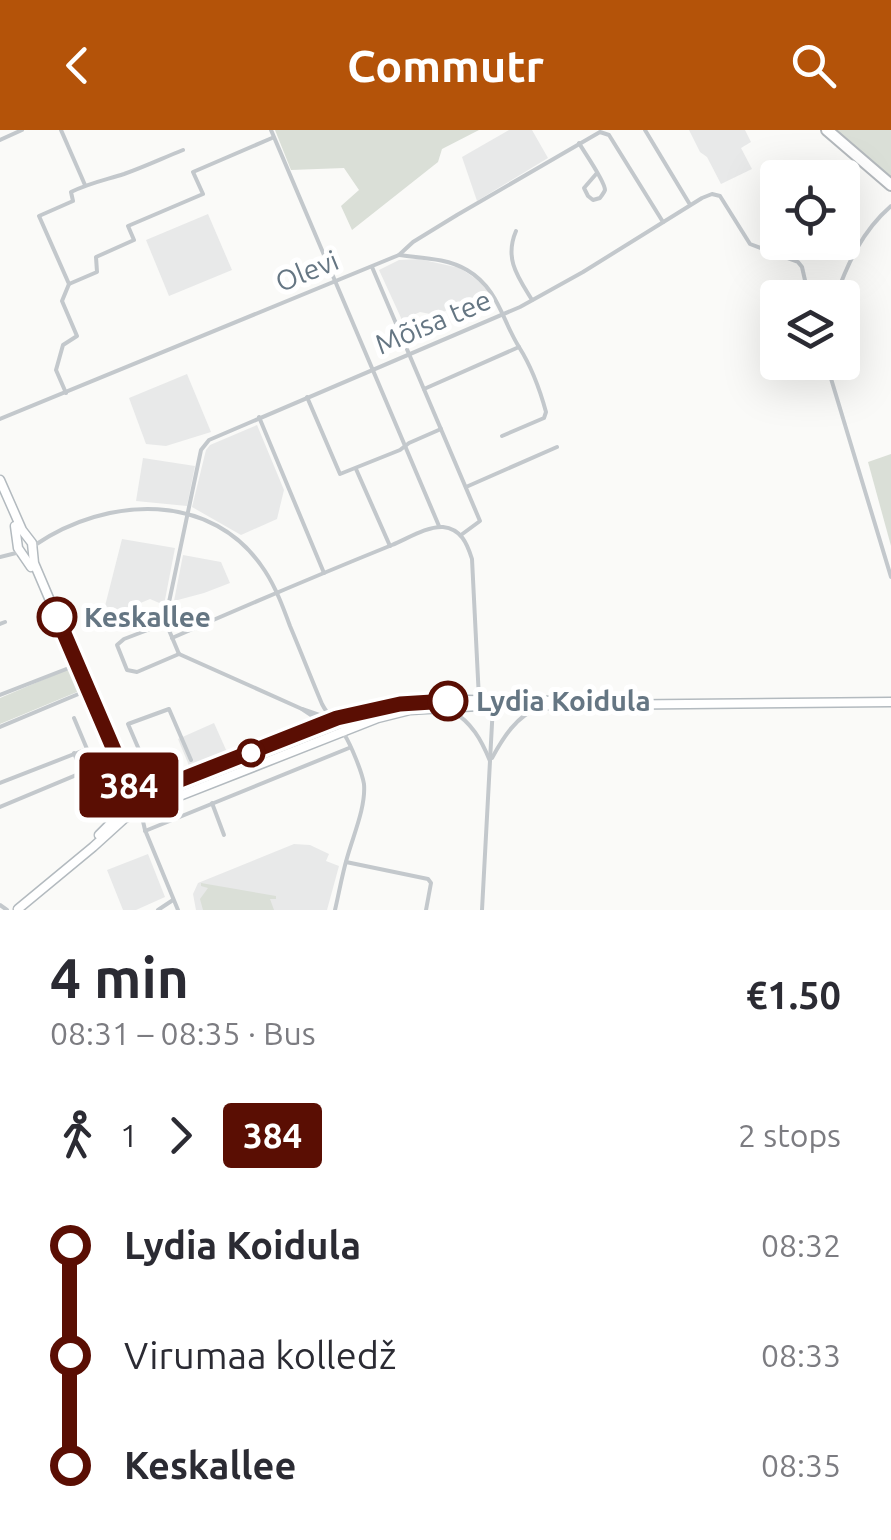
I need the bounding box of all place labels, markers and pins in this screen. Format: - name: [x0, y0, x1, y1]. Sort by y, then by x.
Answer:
- marker: Keskallee: [38, 598, 76, 636]
- place label: Keskallee: [84, 601, 211, 632]
- marker: Lydia Koidula: [429, 682, 467, 720]
- place label: Lydia Koidula: [476, 685, 651, 716]
- unlabelled marker: [238, 740, 264, 766]

